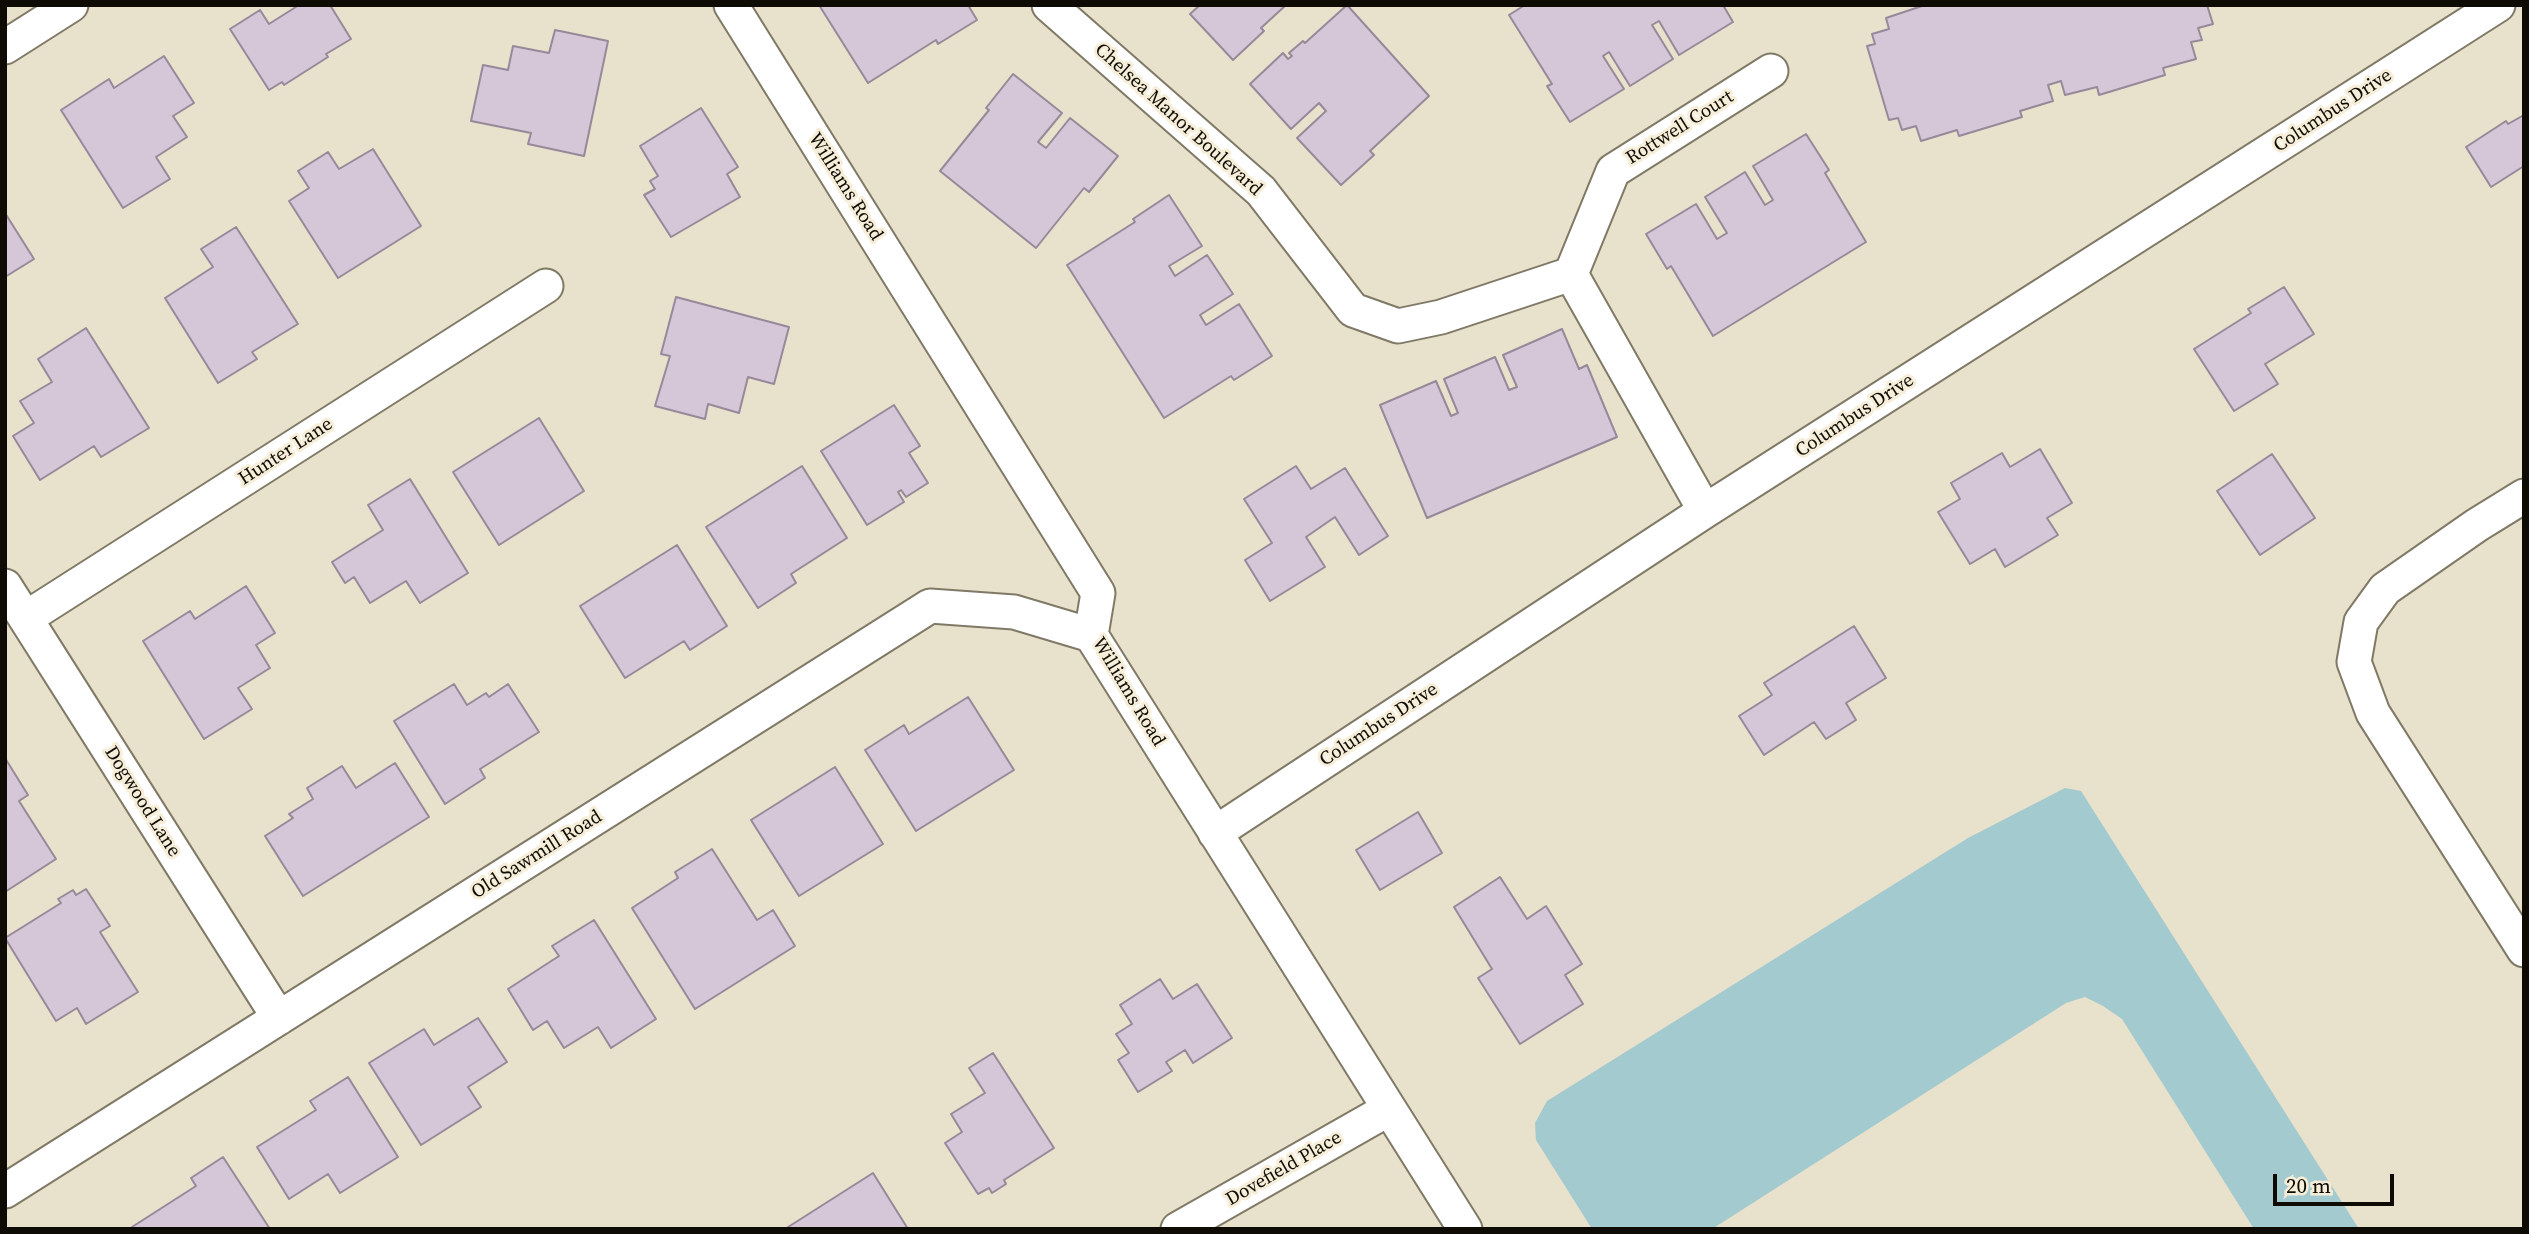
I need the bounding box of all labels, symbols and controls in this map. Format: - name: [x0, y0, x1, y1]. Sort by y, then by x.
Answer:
- street label: Chelsea Manor Boulevard: [1090, 39, 1266, 201]
- street label: Columbus Drive: [2270, 64, 2396, 158]
- street label: Rottwell Court: [1622, 86, 1738, 170]
- street label: Williams Road: [803, 129, 887, 245]
- street label: Columbus Drive: [1792, 369, 1918, 463]
- street label: Hunter Lane: [235, 413, 337, 491]
- street label: Williams Road: [1087, 633, 1169, 751]
- street label: Columbus Drive: [1316, 678, 1442, 772]
- street label: Dogwood Lane: [99, 742, 185, 862]
- street label: Old Sawmill Road: [468, 806, 606, 904]
- street label: Dovefield Place: [1222, 1127, 1346, 1211]
- scale bar: [2277, 1160, 2398, 1204]
- text: 20 m: [2286, 1171, 2331, 1200]

